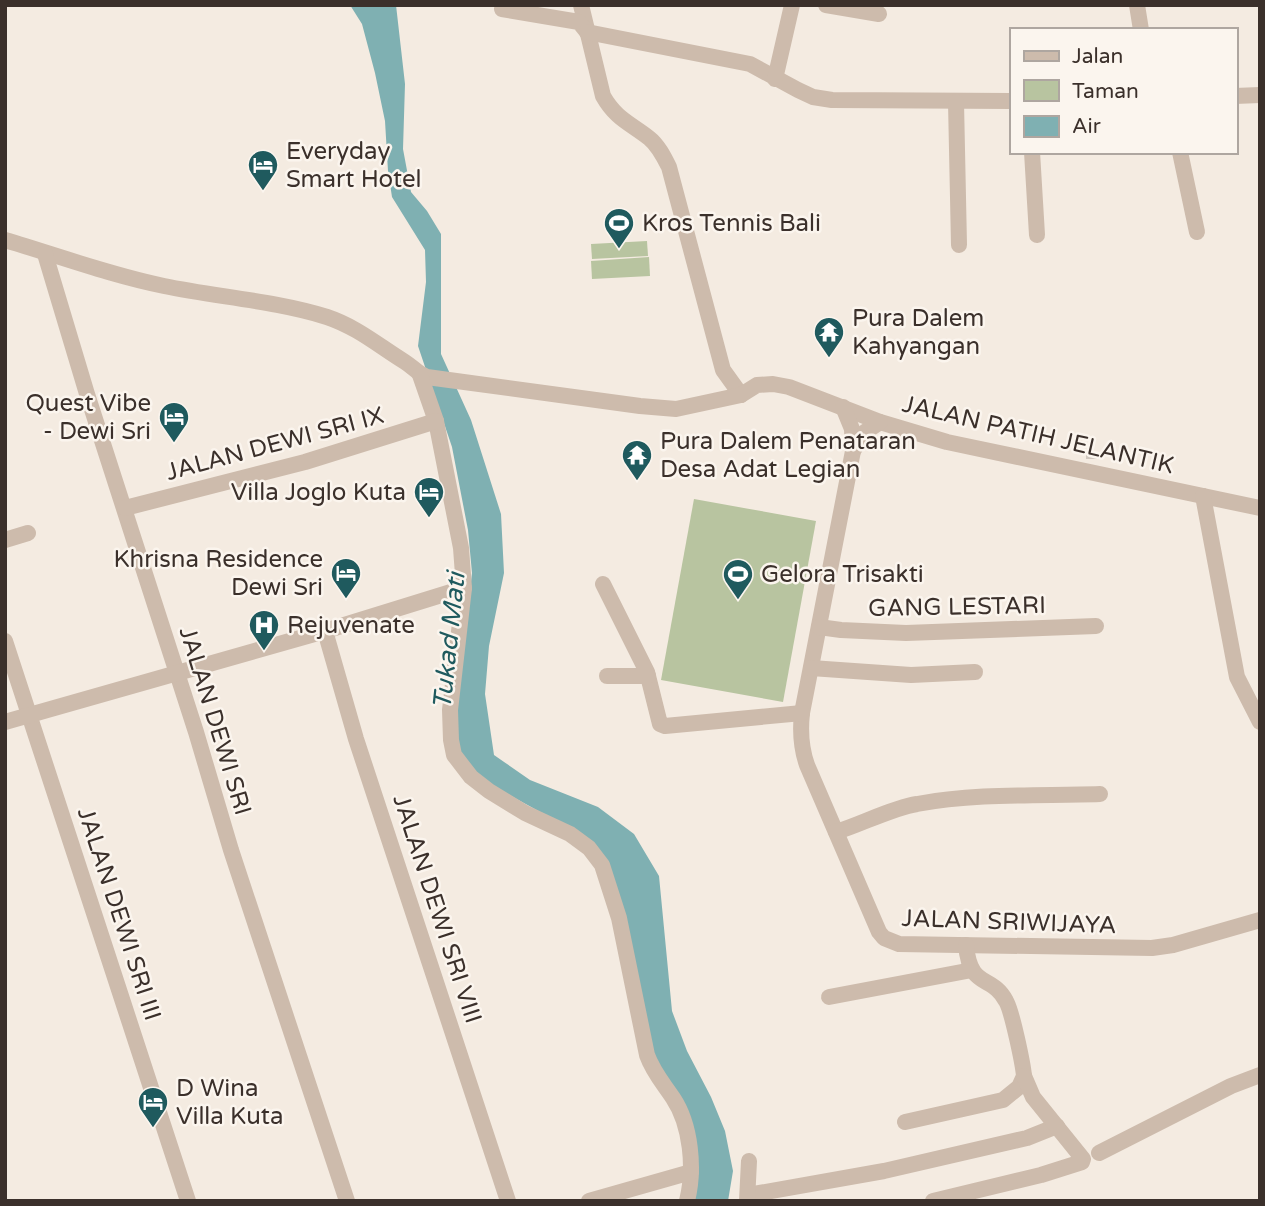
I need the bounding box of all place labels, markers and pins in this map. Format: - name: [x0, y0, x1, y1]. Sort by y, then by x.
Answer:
- place label: Everyday Smart Hotel: [286, 137, 422, 194]
- hotel icon: Everyday Smart Hotel: [246, 148, 280, 192]
- sports icon: Kros Tennis Bali: [602, 206, 636, 250]
- place label: Kros Tennis Bali: [642, 209, 821, 238]
- place label: Pura Dalem Kahyangan: [852, 304, 984, 361]
- temple icon: Pura Dalem Kahyangan: [812, 315, 846, 359]
- place label: Quest Vibe - Dewi Sri: [26, 389, 151, 446]
- hotel icon: Quest Vibe - Dewi Sri: [157, 400, 191, 444]
- place label: Pura Dalem Penataran Desa Adat Legian: [660, 427, 916, 484]
- temple icon: Pura Dalem Penataran Desa Adat Legian: [620, 438, 654, 482]
- hotel icon: Villa Joglo Kuta: [412, 475, 446, 519]
- place label: Villa Joglo Kuta: [231, 478, 406, 507]
- place label: Khrisna Residence Dewi Sri: [113, 545, 323, 602]
- hotel icon: Khrisna Residence Dewi Sri: [329, 556, 363, 600]
- sports icon: Gelora Trisakti: [721, 557, 755, 601]
- place label: Gelora Trisakti: [761, 560, 924, 589]
- hospital icon: Rejuvenate: [247, 608, 281, 652]
- place label: Rejuvenate: [287, 611, 415, 640]
- place label: D Wina Villa Kuta: [176, 1074, 283, 1131]
- hotel icon: D Wina Villa Kuta: [136, 1085, 170, 1129]

